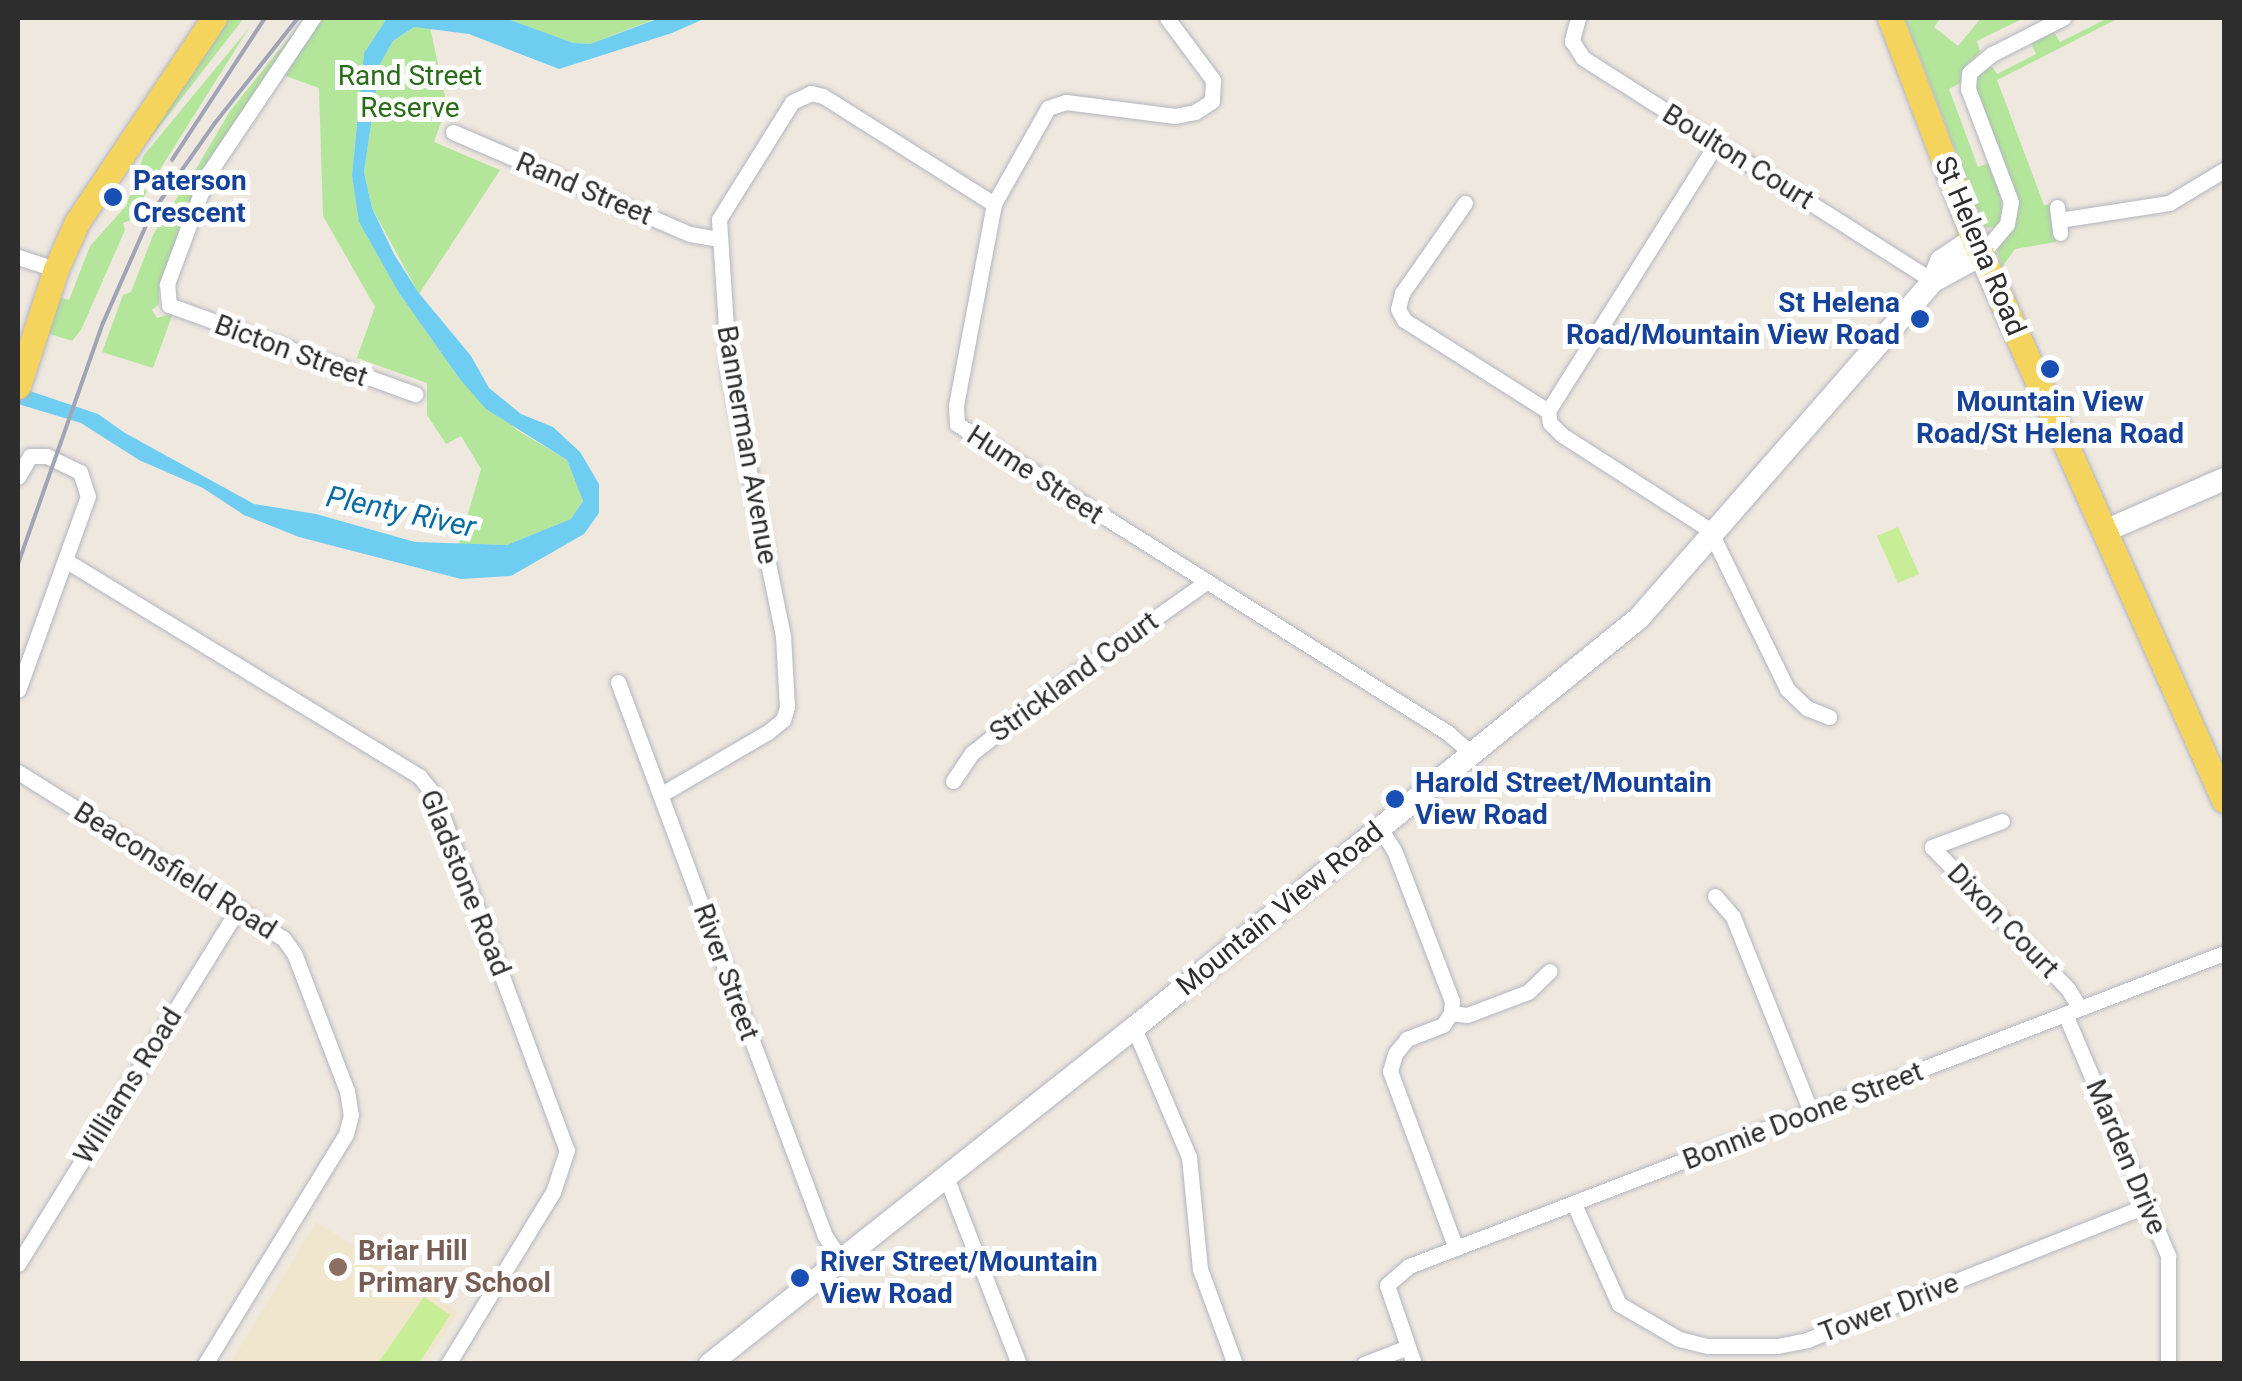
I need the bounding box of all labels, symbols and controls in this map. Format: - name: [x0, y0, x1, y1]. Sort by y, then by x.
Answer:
- park label: Rand Street Reserve: [338, 59, 482, 125]
- street label: Boulton Court: [1656, 97, 1820, 217]
- street label: Rand Street: [511, 145, 657, 233]
- street label: St Helena Road: [1927, 151, 2033, 341]
- place label: Paterson Crescent: [133, 164, 247, 230]
- marker: Paterson Crescent: [102, 186, 124, 208]
- place label: St Helena Road/Mountain View Road: [1566, 286, 1900, 352]
- street label: Bicton Street: [210, 308, 372, 394]
- marker: St Helena Road/Mountain View Road: [1909, 308, 1931, 330]
- street label: Bannerman Avenue: [709, 323, 785, 567]
- marker: Mountain View Road/St Helena Road: [2039, 358, 2061, 380]
- place label: Mountain View Road/St Helena Road: [1916, 385, 2184, 451]
- street label: Hume Street: [961, 419, 1109, 531]
- water label: Plenty River: [323, 479, 479, 545]
- street label: Strickland Court: [983, 605, 1165, 749]
- place label: Harold Street/Mountain View Road: [1415, 766, 1712, 832]
- street label: Gladstone Road: [412, 785, 518, 981]
- marker: Harold Street/Mountain View Road: [1384, 788, 1406, 810]
- street label: Beaconsfield Road: [68, 795, 282, 947]
- street label: Mountain View Road: [1170, 815, 1390, 1003]
- street label: Dixon Court: [1940, 857, 2066, 985]
- street label: River Street: [686, 899, 766, 1045]
- street label: Williams Road: [67, 1002, 189, 1170]
- street label: Bonnie Doone Street: [1678, 1055, 1928, 1177]
- street label: Marden Drive: [2078, 1075, 2174, 1239]
- place label: Briar Hill Primary School: [358, 1234, 551, 1300]
- place label: River Street/Mountain View Road: [820, 1245, 1098, 1311]
- marker: Briar Hill Primary School: [327, 1256, 349, 1278]
- street label: Tower Drive: [1815, 1266, 1963, 1350]
- marker: River Street/Mountain View Road: [789, 1267, 811, 1289]

